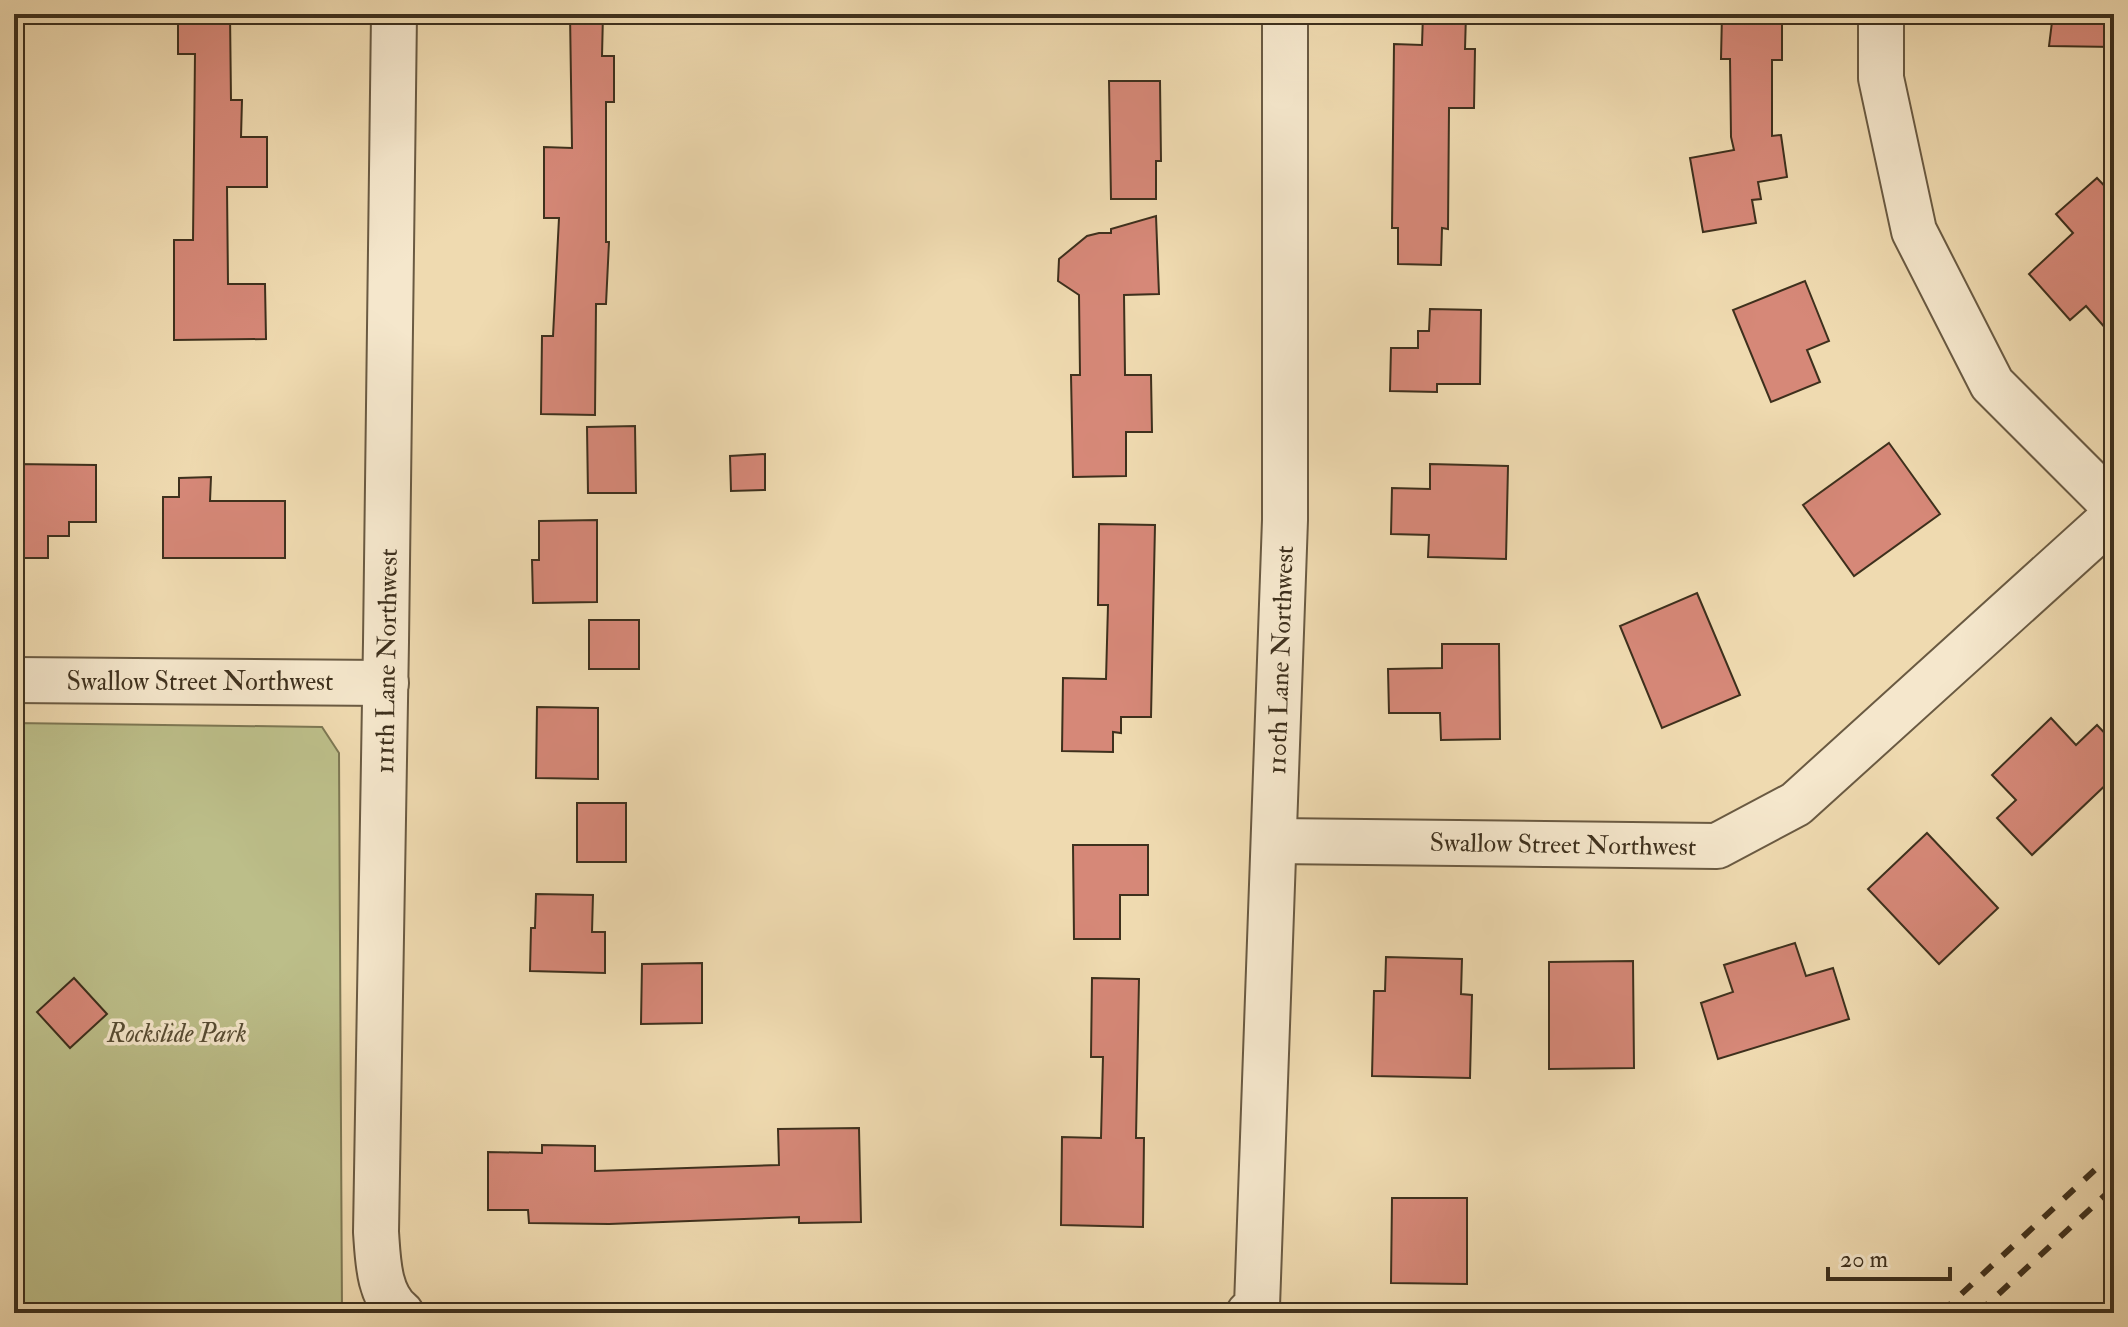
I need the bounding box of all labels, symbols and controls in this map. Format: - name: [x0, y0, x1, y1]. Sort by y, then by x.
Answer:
- street label: 110th Lane Northwest: [1261, 545, 1301, 775]
- street label: 111th Lane Northwest: [369, 548, 405, 774]
- street label: Swallow Street Northwest: [67, 666, 333, 698]
- street label: Swallow Street Northwest: [1429, 827, 1697, 863]
- park label: Rockslide Park: [106, 1018, 247, 1050]
- scale bar: [1828, 1231, 1950, 1281]
- text: 20 m: [1840, 1244, 1889, 1275]

